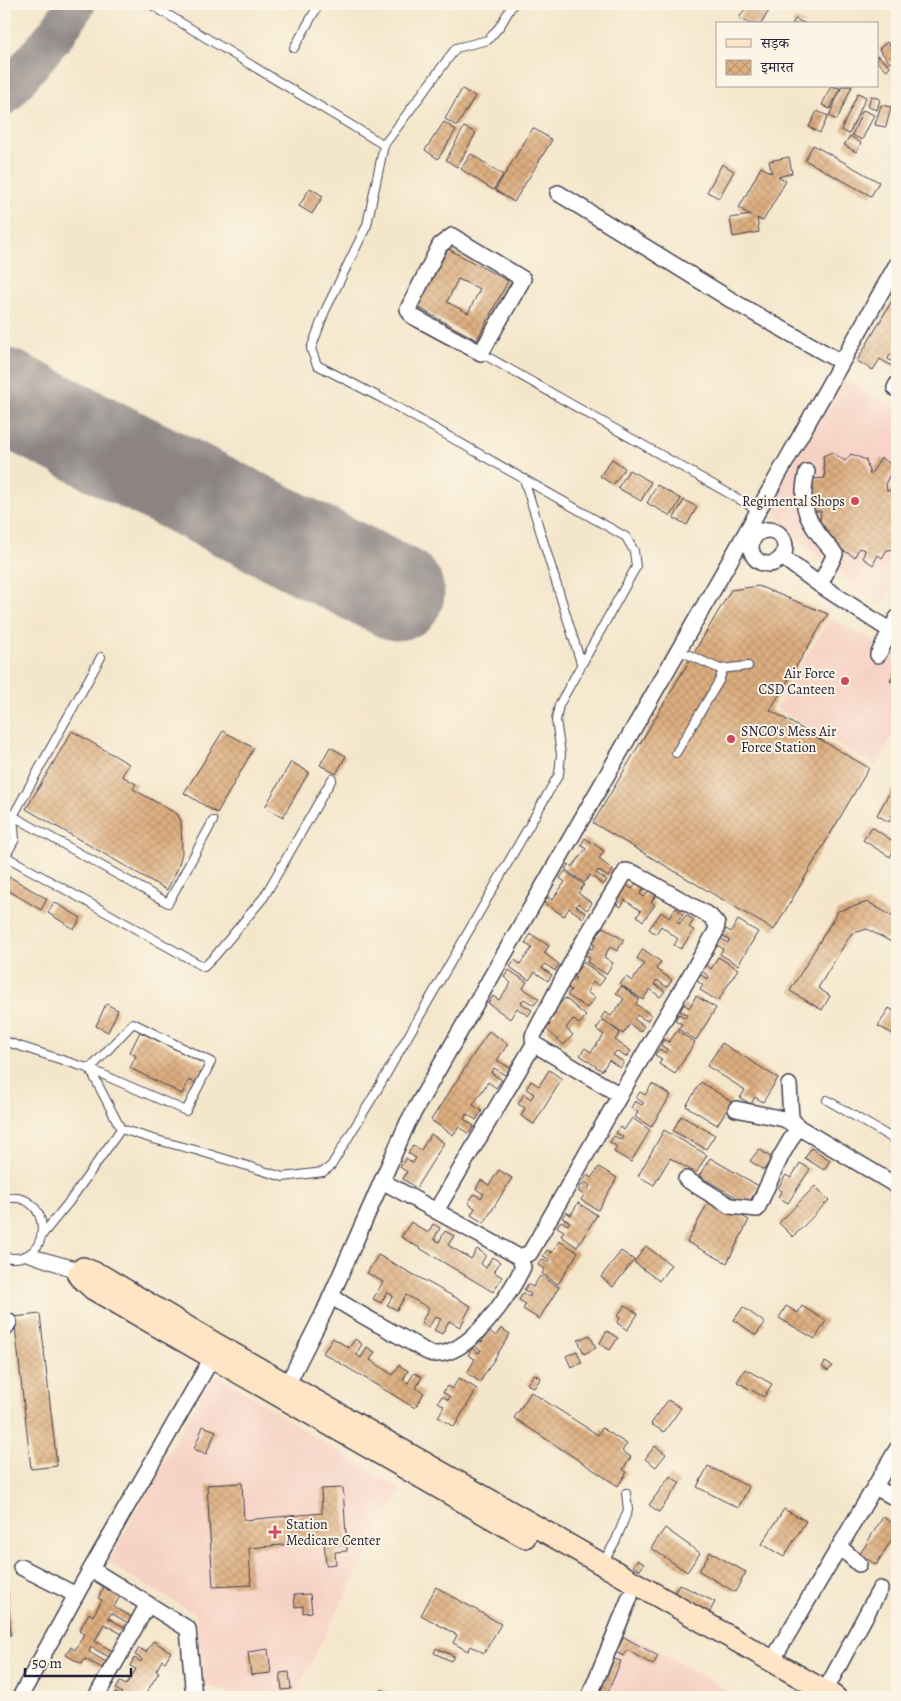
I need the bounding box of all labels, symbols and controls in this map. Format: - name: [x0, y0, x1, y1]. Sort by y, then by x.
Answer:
- legend: [716, 22, 878, 88]
- text: सड़क: [760, 33, 790, 53]
- text: इमारत: [760, 57, 795, 77]
- place label: Regimental Shops: [742, 492, 845, 511]
- marker: Regimental Shops: [849, 495, 861, 507]
- place label: Air Force CSD Canteen: [758, 664, 835, 699]
- marker: Air Force CSD Canteen: [839, 675, 851, 687]
- place label: SNCO's Mess Air Force Station: [741, 722, 837, 757]
- marker: SNCO's Mess Air Force Station: [725, 733, 737, 745]
- place label: Station Medicare Center: [286, 1515, 381, 1550]
- marker: Station Medicare Center: [268, 1525, 282, 1539]
- scale bar: [25, 1646, 131, 1678]
- text: 50 m: [32, 1653, 62, 1673]

